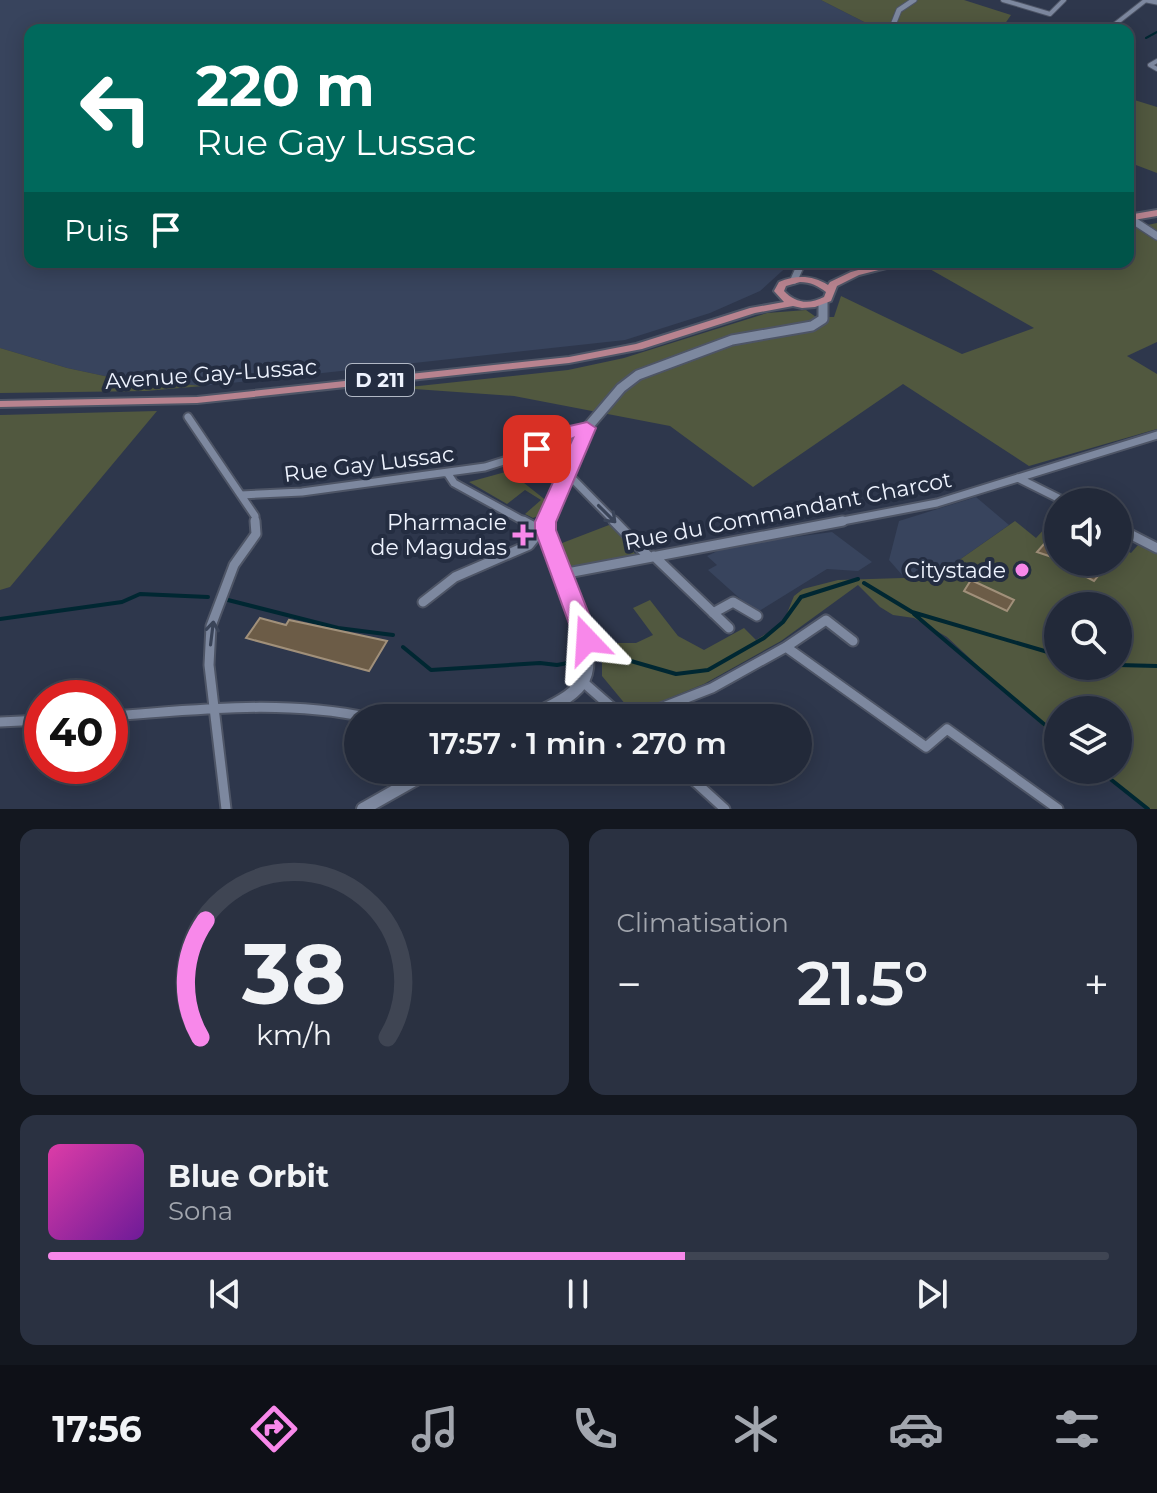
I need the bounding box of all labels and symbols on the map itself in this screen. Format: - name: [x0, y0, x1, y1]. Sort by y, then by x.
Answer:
- street label: Avenue Gay-Lussac: [104, 353, 318, 395]
- road number: D 211: [346, 364, 414, 396]
- pin: [503, 415, 571, 483]
- street label: Rue Gay Lussac: [282, 440, 456, 488]
- street label: Rue du Commandant Charcot: [622, 466, 954, 556]
- one-way arrow: [597, 504, 616, 523]
- place label: Pharmacie de Magudas: [371, 509, 507, 561]
- marker: Pharmacie de Magudas: [514, 526, 532, 544]
- place label: Citystade: [904, 557, 1006, 584]
- marker: Citystade: [1013, 561, 1031, 579]
- position arrow: [545, 598, 629, 682]
- one-way arrow: [204, 620, 219, 647]
- speed limit sign: 40: [24, 680, 128, 784]

